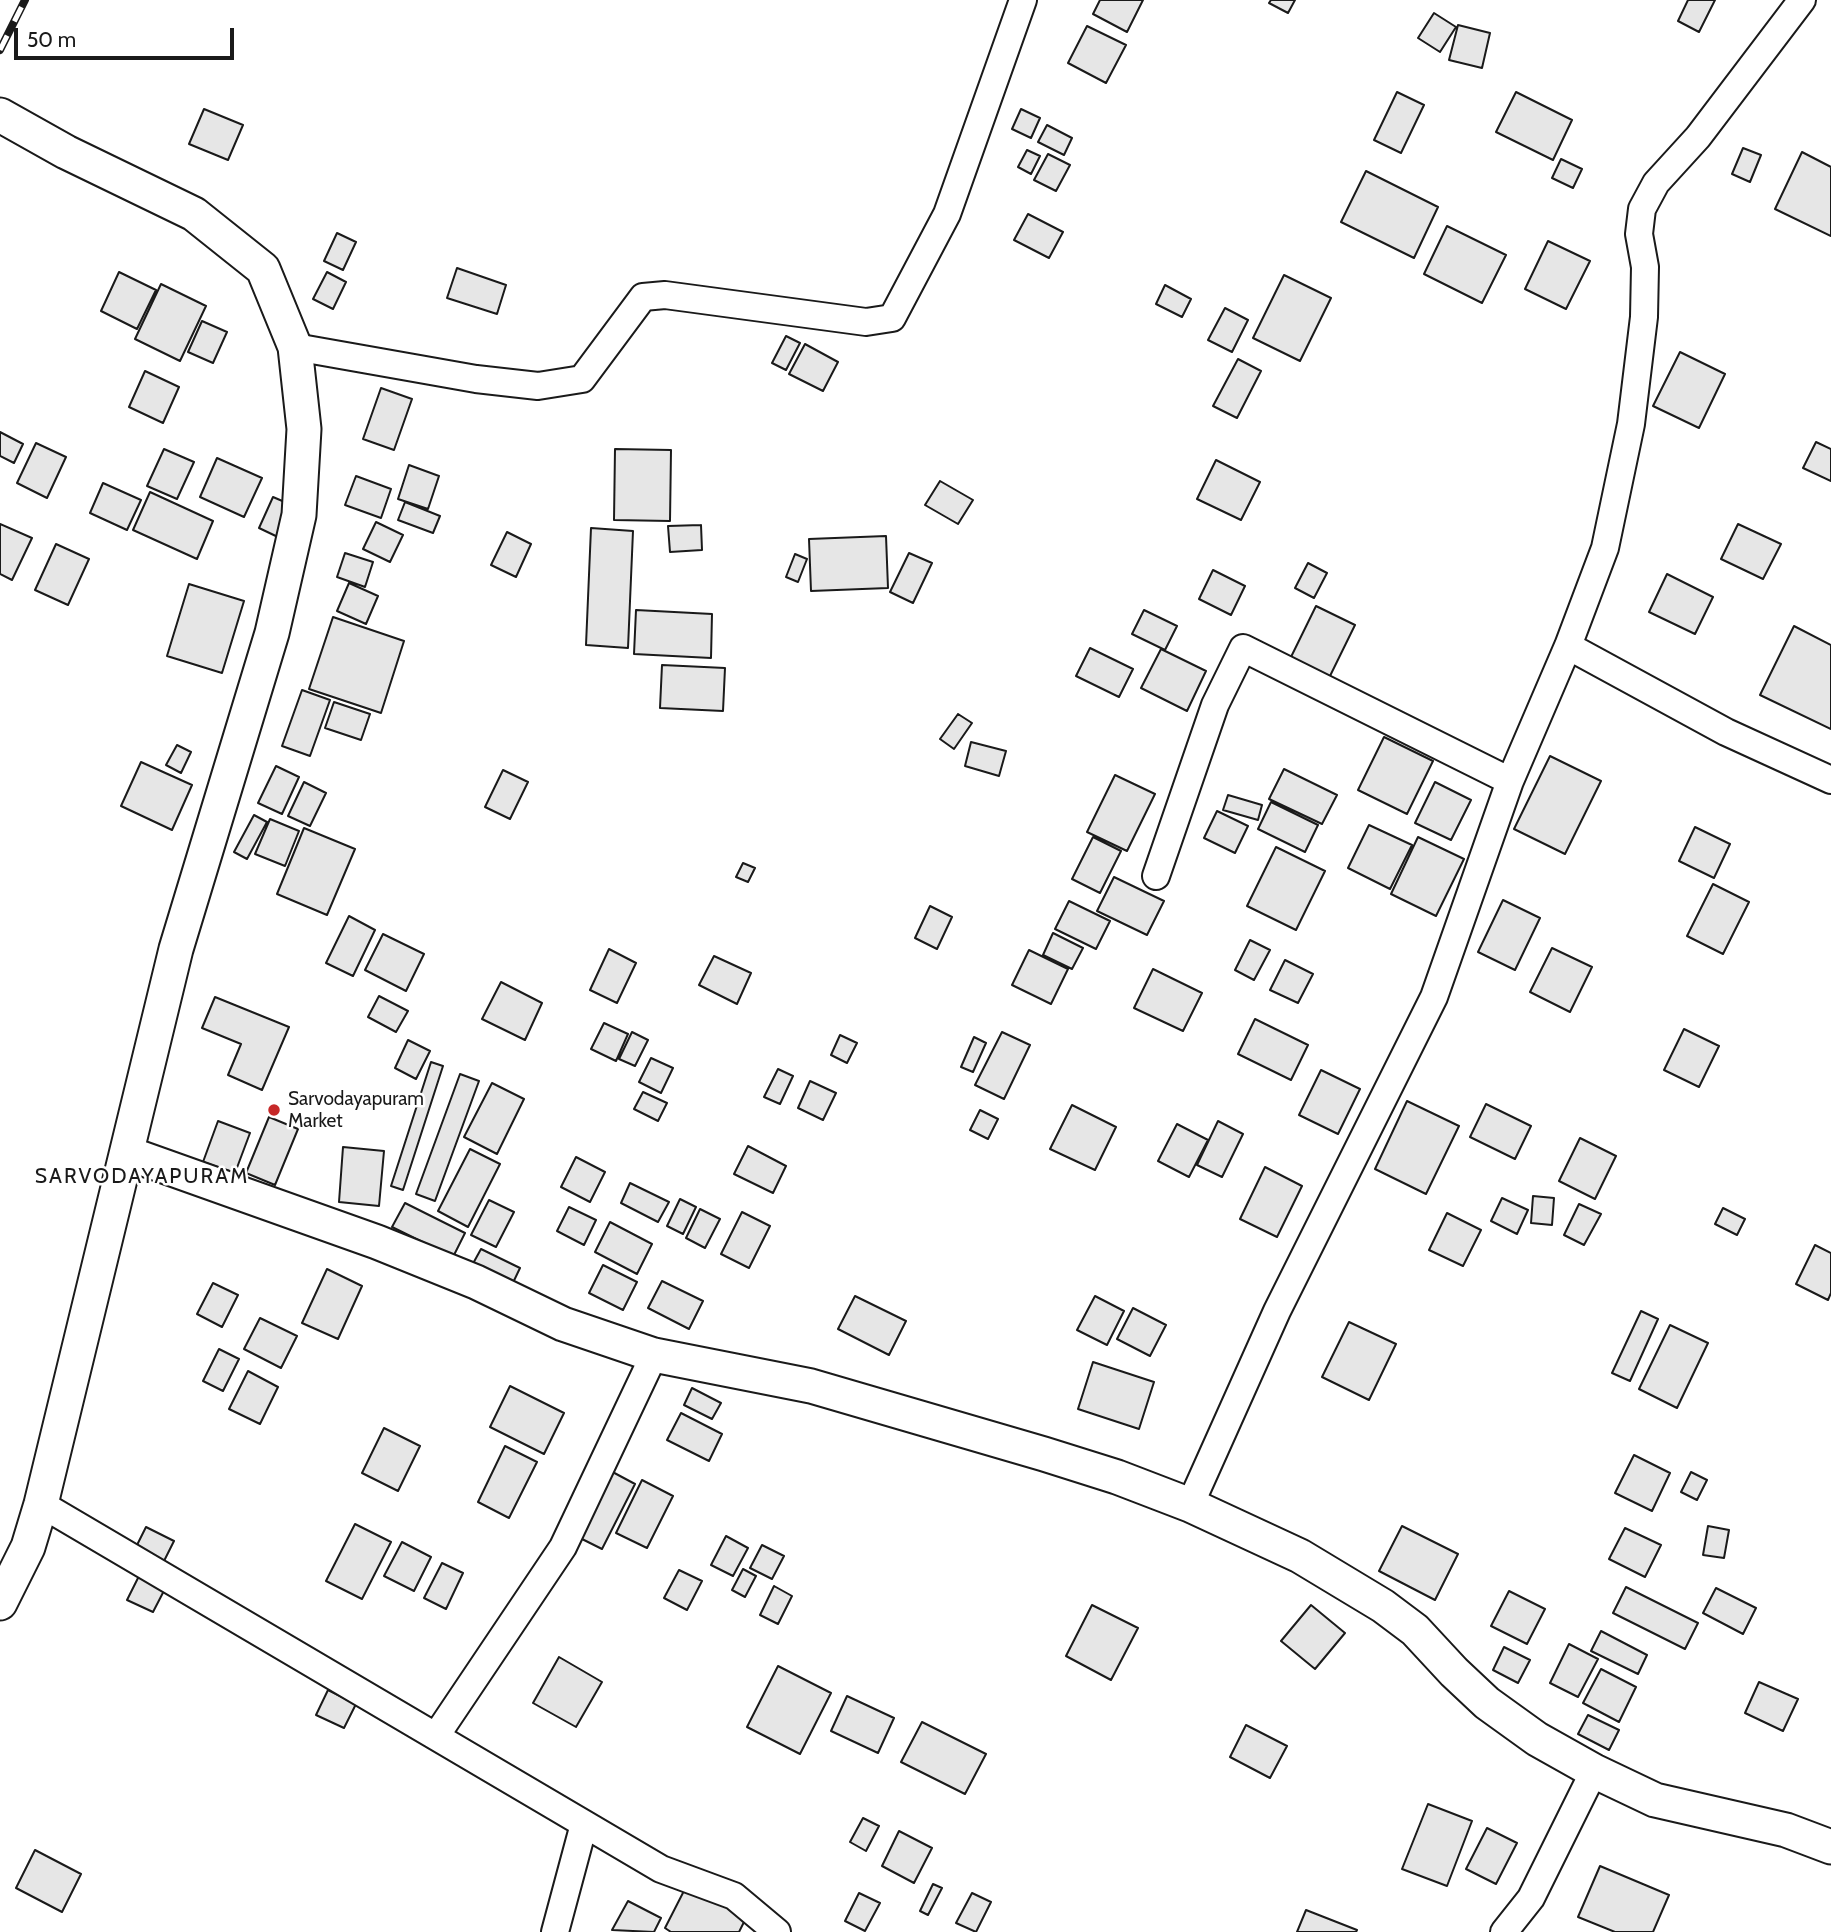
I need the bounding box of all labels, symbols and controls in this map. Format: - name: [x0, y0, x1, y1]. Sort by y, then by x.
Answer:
- scale bar: [18, 14, 238, 58]
- text: 50 m: [27, 27, 76, 52]
- place label: Sarvodayapuram Market: [288, 1088, 424, 1132]
- marker: Sarvodayapuram Market: [266, 1102, 282, 1118]
- district label: SARVODAYAPURAM: [37, 1164, 247, 1190]

